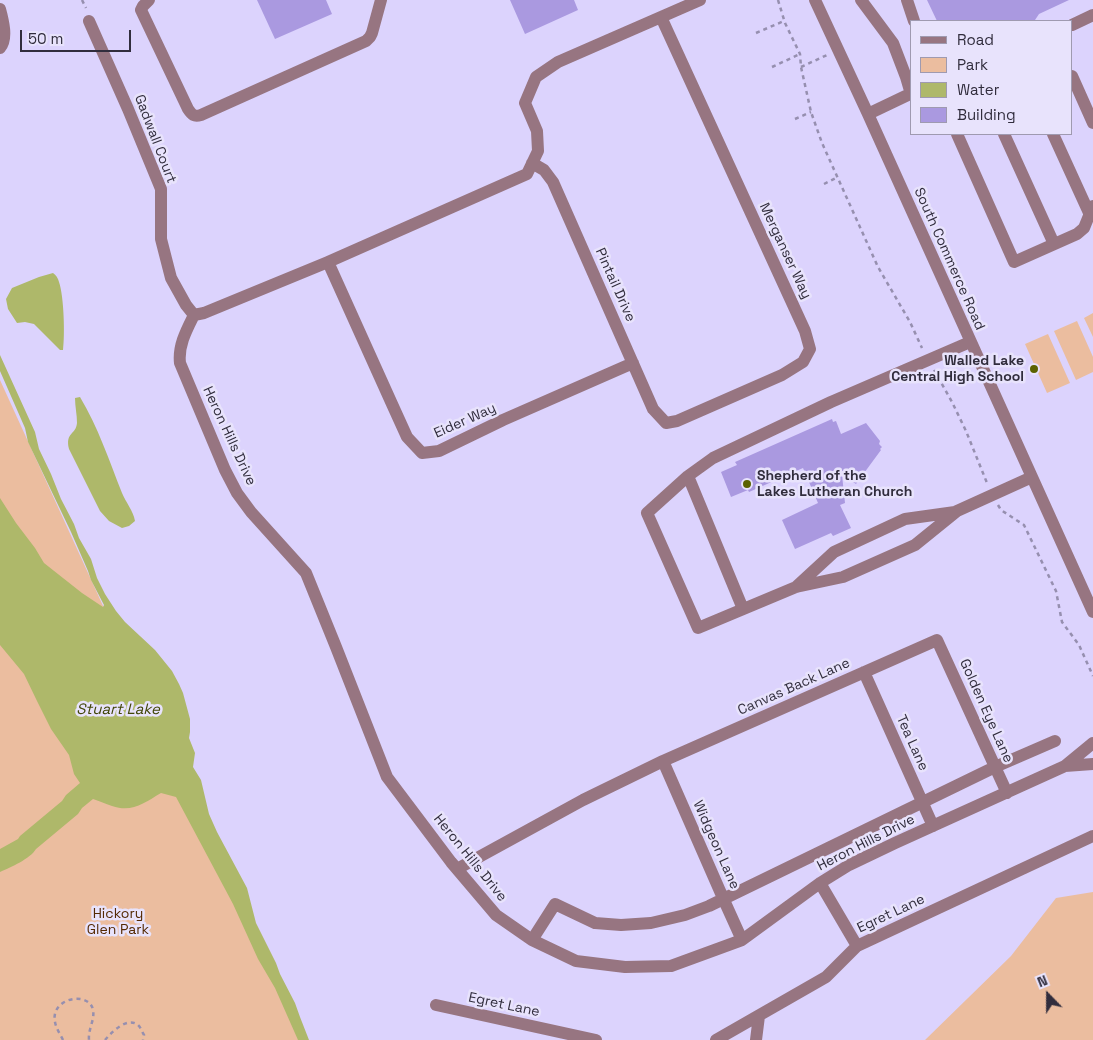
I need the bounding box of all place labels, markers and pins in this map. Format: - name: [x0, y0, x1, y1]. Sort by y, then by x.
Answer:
- place label: Walled Lake Central High School: [891, 353, 1024, 386]
- marker: Walled Lake Central High School: [1028, 363, 1040, 375]
- place label: Shepherd of the Lakes Lutheran Church: [757, 468, 912, 501]
- marker: Shepherd of the Lakes Lutheran Church: [741, 478, 753, 490]

